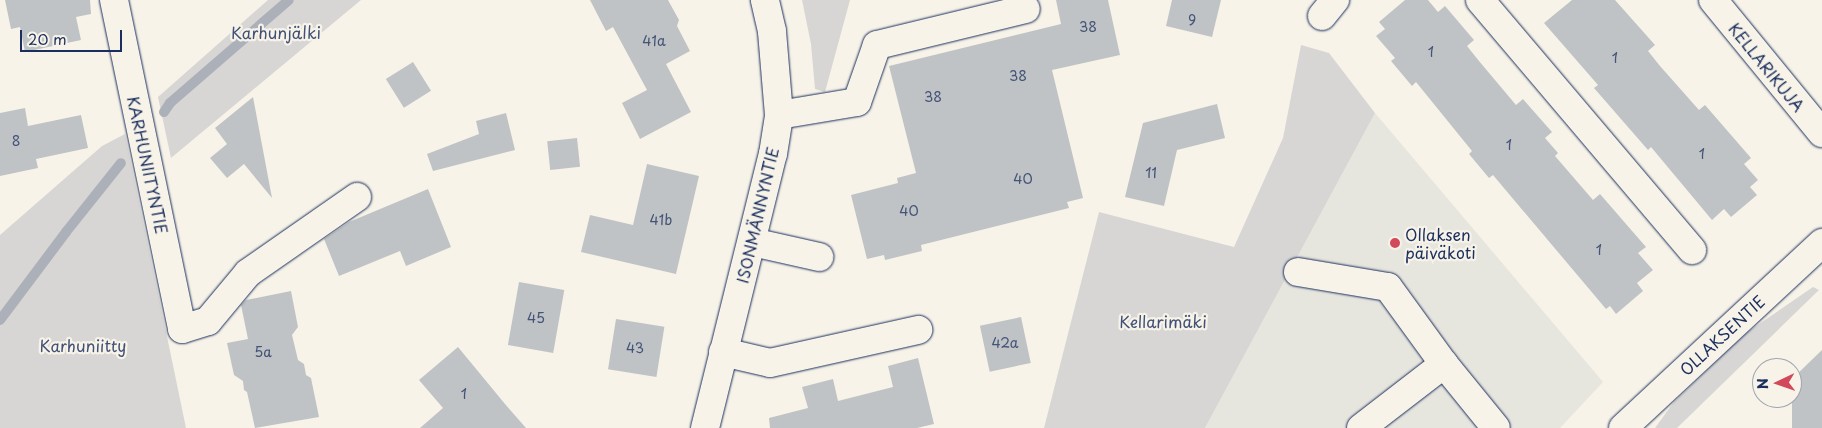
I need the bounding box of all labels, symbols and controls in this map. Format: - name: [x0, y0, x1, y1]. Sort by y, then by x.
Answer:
- house number: 9: [1188, 12, 1196, 28]
- house number: 38: [1079, 19, 1097, 35]
- street label: KELLARIKUJA: [1725, 19, 1809, 115]
- scale bar: [22, 20, 125, 52]
- park label: Karhunjälki: [231, 22, 321, 42]
- text: 20 m: [28, 27, 67, 50]
- house number: 41a: [642, 33, 666, 49]
- house number: 1: [1428, 44, 1434, 60]
- house number: 1: [1612, 50, 1618, 66]
- house number: 38: [1009, 68, 1027, 84]
- house number: 38: [924, 89, 942, 105]
- street label: KARHUNIITYNTIE: [124, 94, 172, 236]
- house number: 8: [12, 133, 20, 149]
- house number: 1: [1506, 137, 1512, 153]
- street label: ISONMÄNNYNTIE: [732, 145, 782, 285]
- house number: 1: [1699, 146, 1705, 162]
- house number: 11: [1145, 165, 1157, 181]
- house number: 40: [1013, 171, 1033, 187]
- house number: 40: [899, 203, 919, 219]
- house number: 41b: [650, 212, 672, 228]
- place label: Ollaksen päiväkoti: [1405, 224, 1476, 262]
- marker: Ollaksen päiväkoti: [1389, 237, 1401, 249]
- house number: 1: [1596, 242, 1602, 258]
- street label: OLLAKSENTIE: [1676, 291, 1768, 379]
- house number: 45: [527, 310, 545, 326]
- park label: Kellarimäki: [1119, 311, 1207, 331]
- park label: Karhuniitty: [40, 335, 126, 355]
- house number: 42a: [991, 335, 1019, 351]
- house number: 43: [626, 340, 644, 356]
- house number: 5a: [254, 344, 272, 360]
- north arrow: [1752, 358, 1802, 408]
- text: N: [1752, 378, 1773, 390]
- house number: 1: [461, 386, 467, 402]

